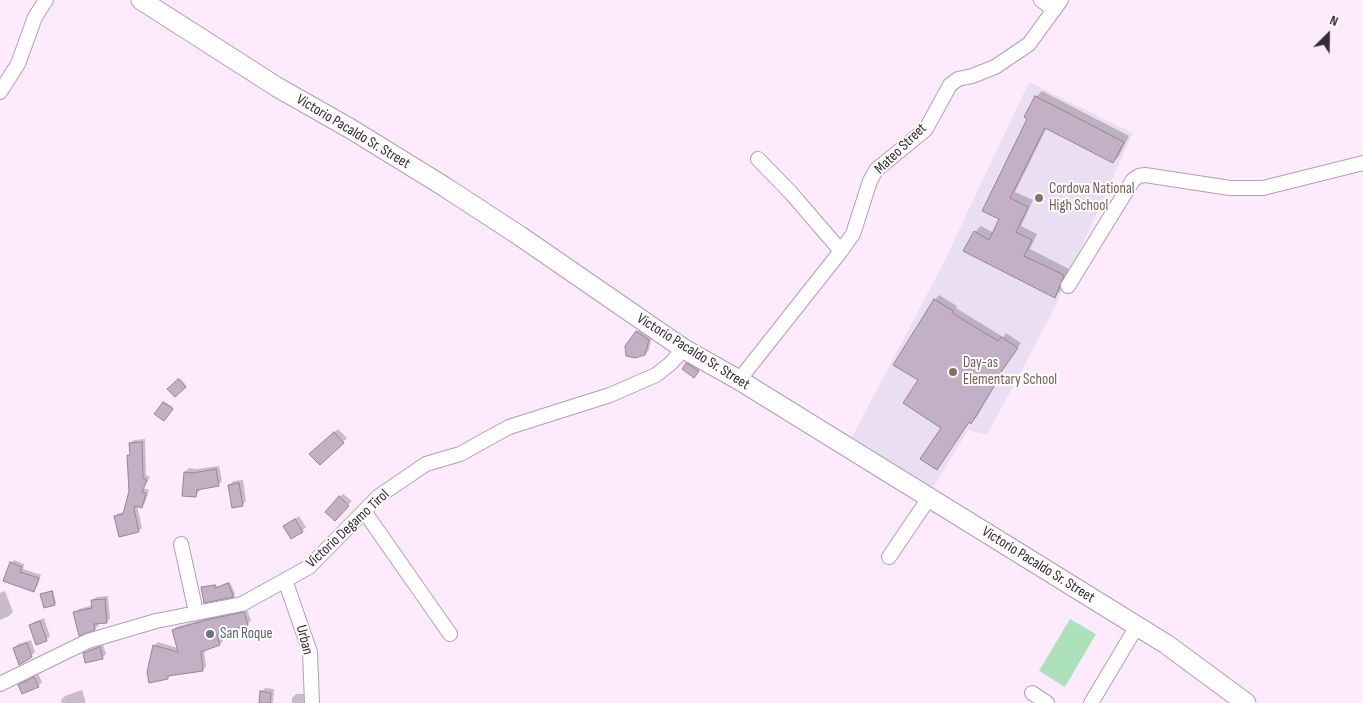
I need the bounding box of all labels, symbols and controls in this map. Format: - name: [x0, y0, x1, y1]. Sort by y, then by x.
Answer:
- north arrow: [1303, 10, 1353, 60]
- text: N: [1327, 11, 1341, 30]
- street label: Victorio Pacaldo Sr. Street: [293, 91, 413, 173]
- street label: Mateo Street: [871, 120, 931, 178]
- place label: Cordova National High School: [1049, 180, 1135, 215]
- marker: Cordova National High School: [1033, 192, 1045, 204]
- street label: Victorio Pacaldo Sr. Street: [633, 310, 753, 394]
- place label: Day-as Elementary School: [963, 354, 1057, 389]
- marker: Day-as Elementary School: [947, 366, 959, 378]
- street label: Victorio Degamo Tirol: [303, 486, 393, 572]
- street label: Victorio Pacaldo Sr. Street: [978, 523, 1098, 607]
- street label: Urban: [291, 623, 317, 657]
- place label: San Roque: [220, 625, 273, 643]
- marker: San Roque: [204, 628, 216, 640]

